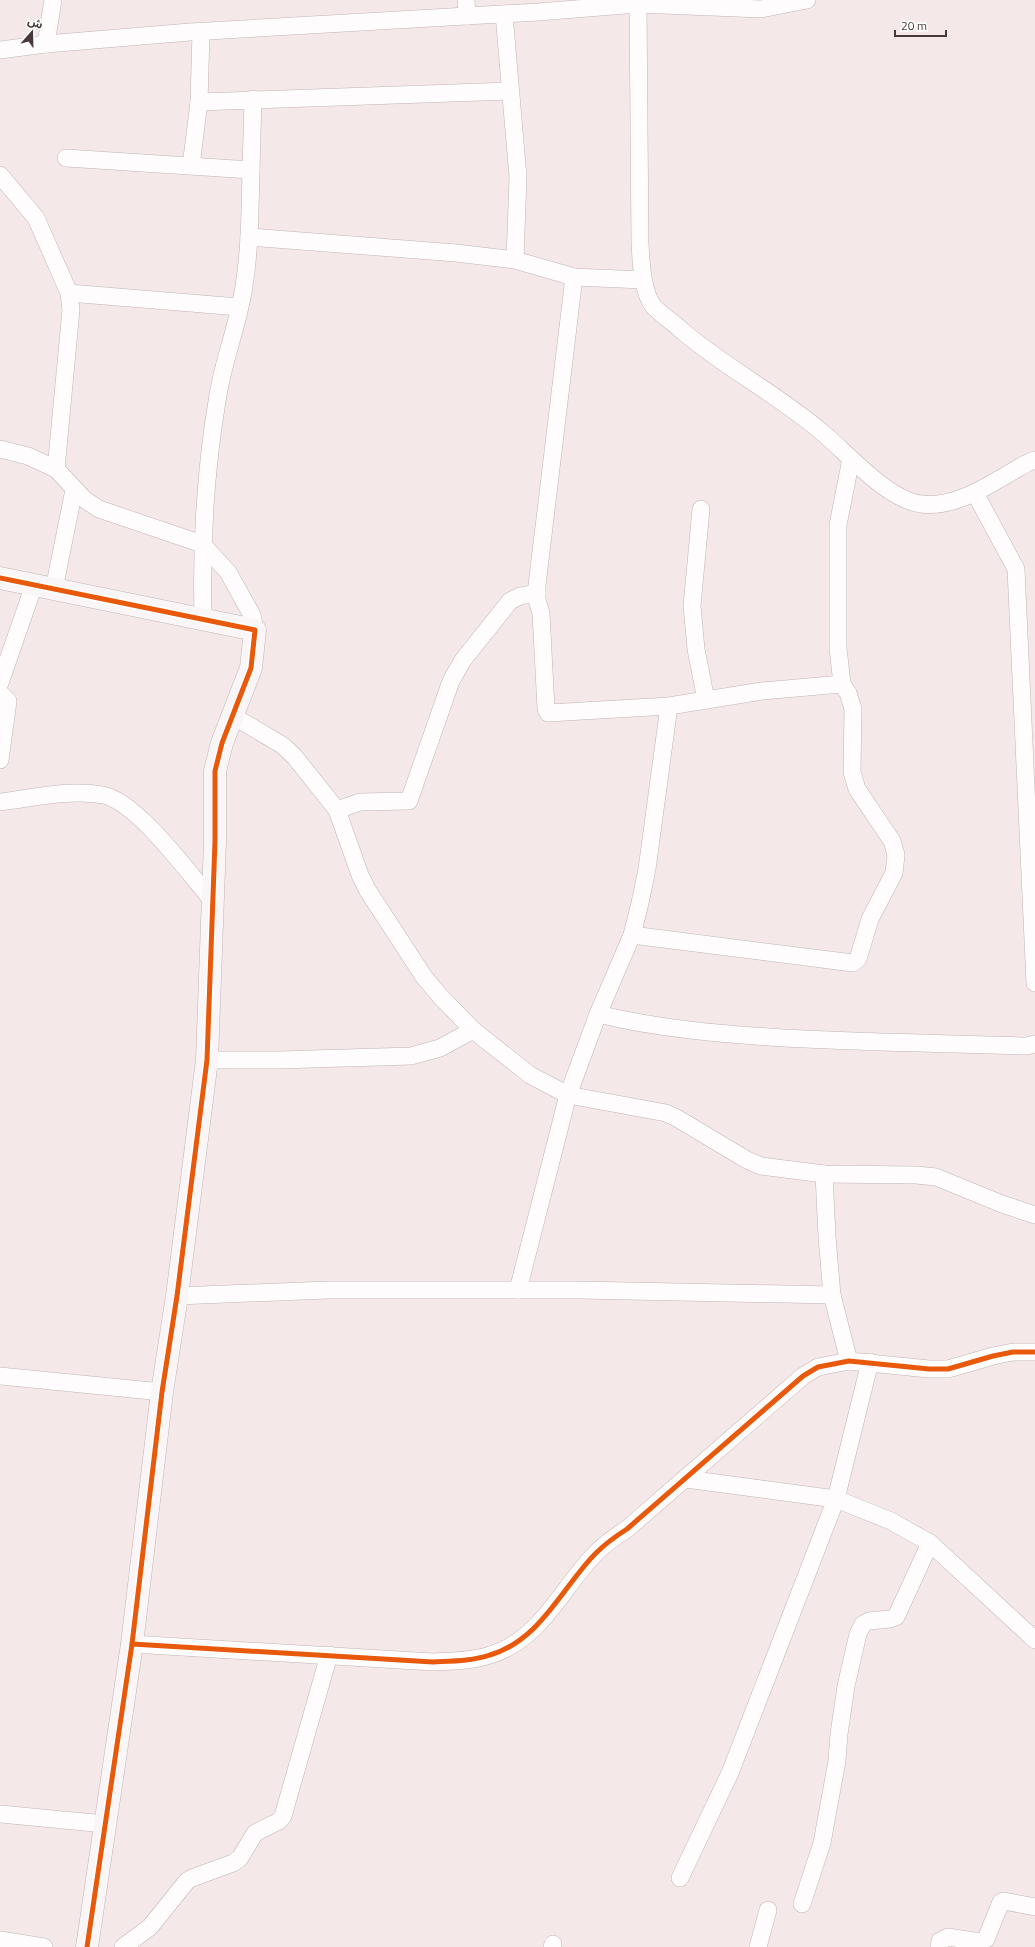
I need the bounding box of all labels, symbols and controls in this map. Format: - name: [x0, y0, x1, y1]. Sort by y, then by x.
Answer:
- north arrow: [12, 12, 52, 52]
- scale bar: [895, 12, 946, 38]
- text: ش: [26, 13, 45, 33]
- text: 20 m: [901, 16, 927, 35]

